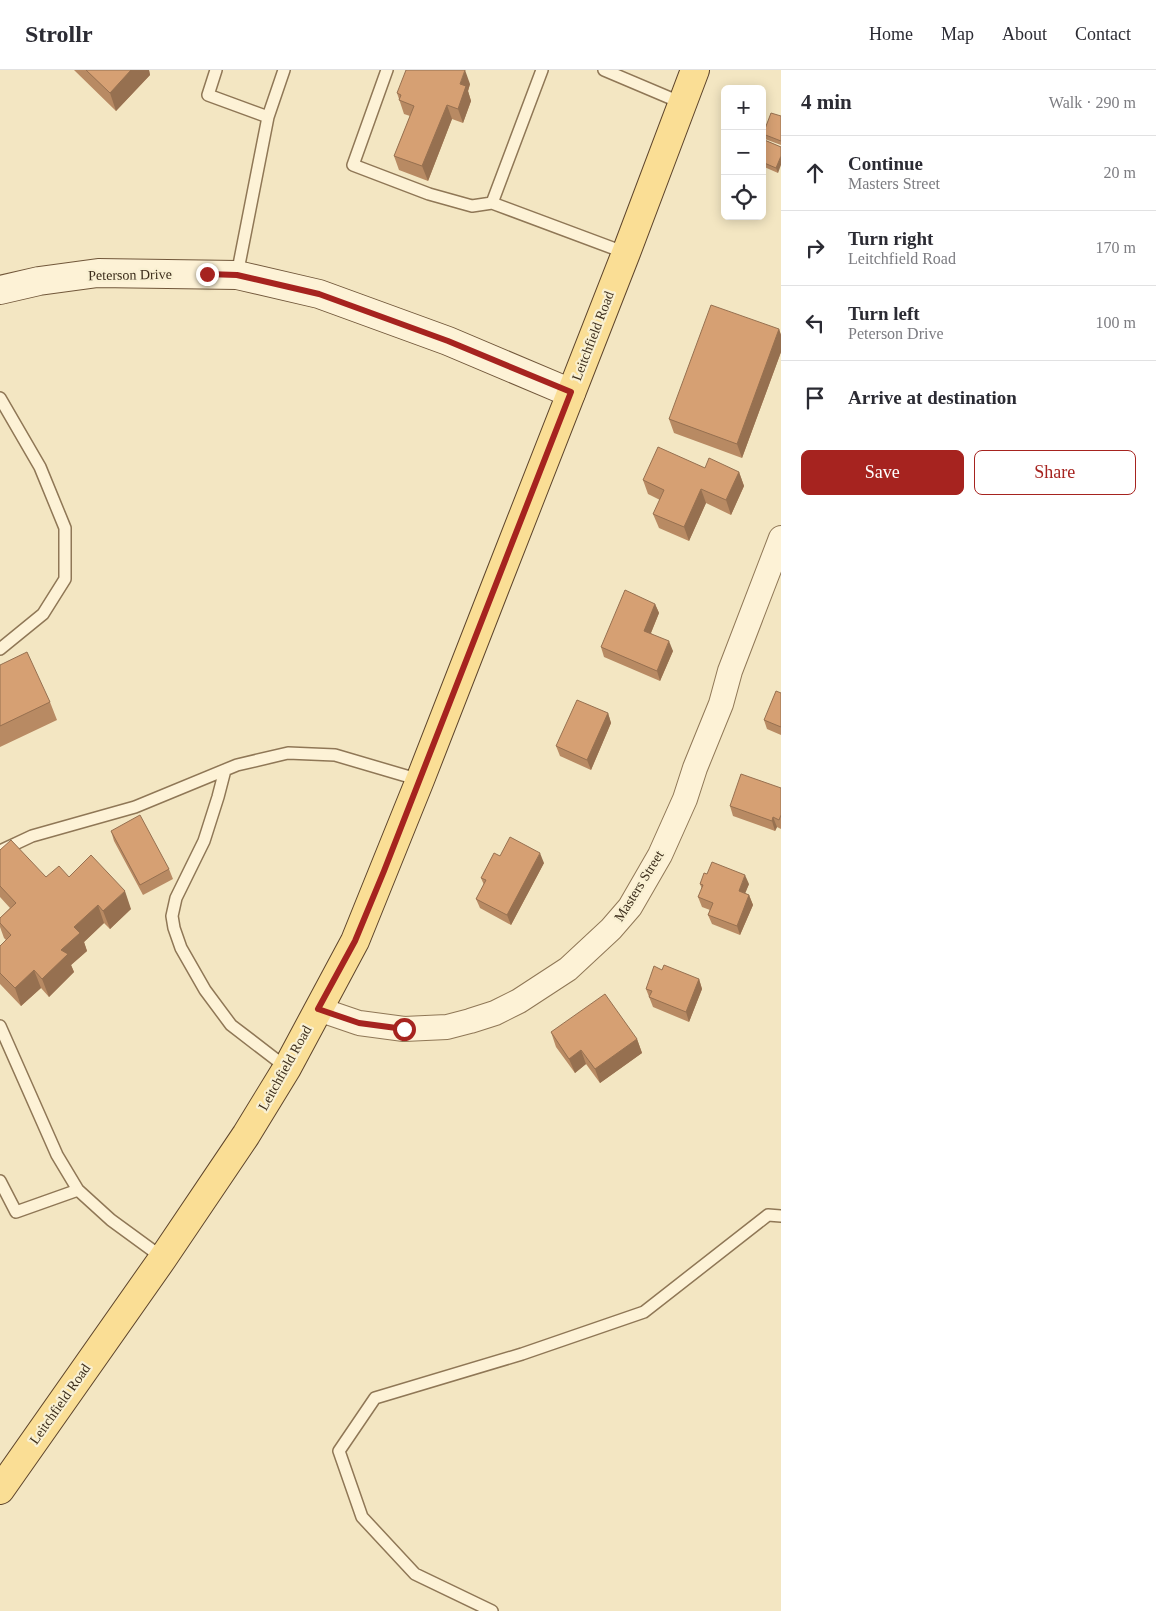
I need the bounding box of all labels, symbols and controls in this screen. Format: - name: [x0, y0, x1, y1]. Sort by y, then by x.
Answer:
- text: Strollr: [25, 21, 93, 47]
- text: Home: [869, 24, 913, 44]
- text: Map: [941, 24, 974, 44]
- text: About: [1002, 24, 1047, 44]
- text: Contact: [1075, 24, 1131, 44]
- map controls: [721, 85, 766, 220]
- button: +: [721, 85, 766, 130]
- text: 4 min: [801, 90, 852, 114]
- text: Walk · 290 m: [1049, 94, 1136, 111]
- button: −: [721, 130, 766, 175]
- text: Continue: [848, 153, 923, 174]
- icon: ahead: [801, 159, 829, 187]
- text: 20 m: [1104, 164, 1136, 181]
- button: locate: [721, 175, 766, 220]
- text: Masters Street: [848, 175, 940, 192]
- text: Turn right: [848, 228, 933, 249]
- icon: right: [801, 234, 829, 262]
- text: 170 m: [1096, 239, 1136, 256]
- text: Leitchfield Road: [848, 250, 956, 267]
- route end: [196, 263, 219, 286]
- street label: Peterson Drive: [88, 267, 172, 283]
- street label: Leitchfield Road: [569, 289, 617, 383]
- text: Turn left: [848, 303, 920, 324]
- icon: left: [801, 309, 829, 337]
- text: 100 m: [1096, 314, 1136, 331]
- text: Peterson Drive: [848, 325, 944, 342]
- icon: arrive: [801, 384, 829, 412]
- text: Arrive at destination: [848, 387, 1017, 408]
- button: Save: [801, 450, 964, 495]
- button: Share: [974, 450, 1136, 495]
- street label: Masters Street: [611, 848, 667, 924]
- route start: [393, 1018, 416, 1041]
- street label: Leitchfield Road: [256, 1023, 314, 1113]
- street label: Leitchfield Road: [27, 1361, 93, 1447]

